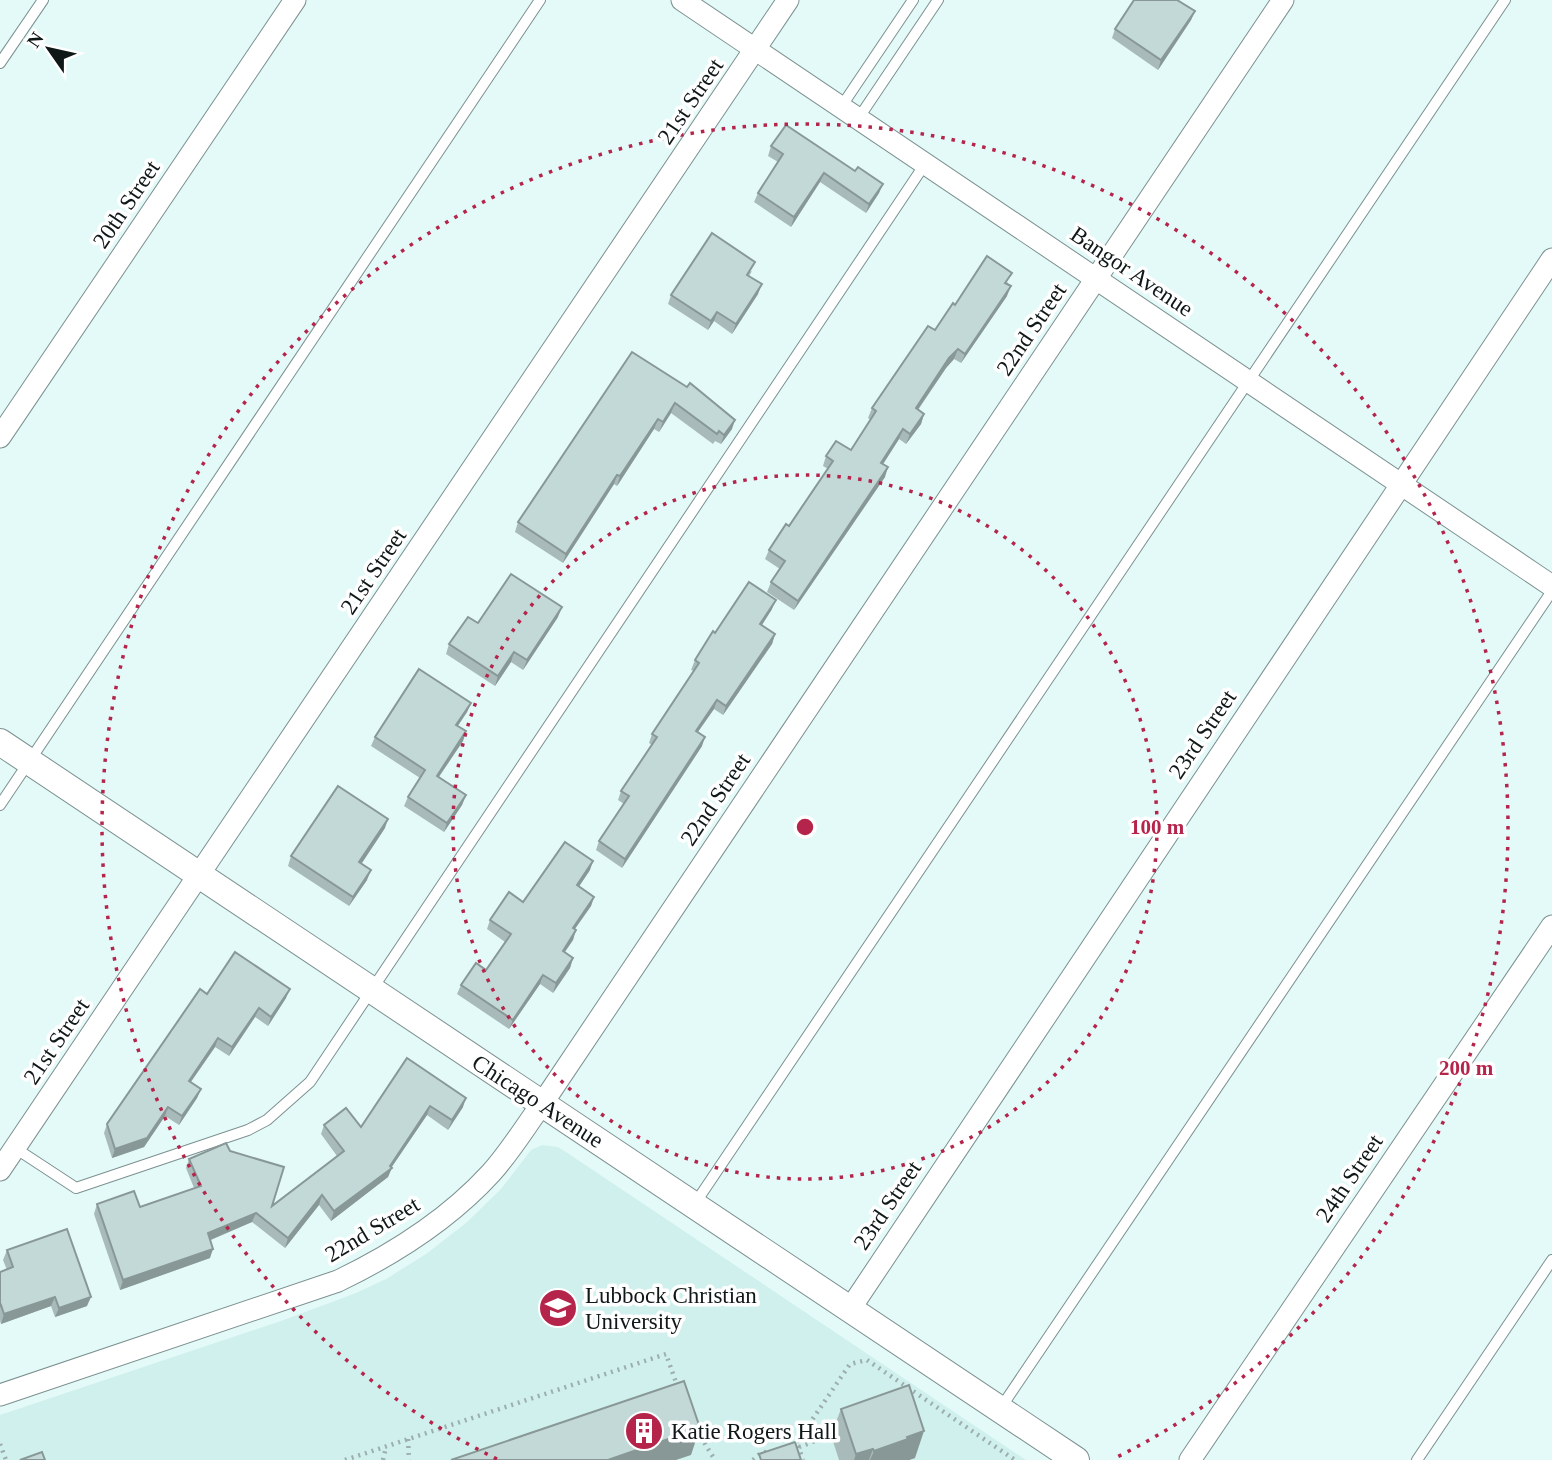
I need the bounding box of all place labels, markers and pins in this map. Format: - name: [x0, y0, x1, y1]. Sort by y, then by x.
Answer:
- centre of rings: [793, 815, 817, 839]
- place label: Lubbock Christian University: [585, 1283, 757, 1334]
- school or university icon: Lubbock Christian University: [537, 1287, 579, 1329]
- building icon: Katie Rogers Hall: [623, 1410, 665, 1452]
- place label: Katie Rogers Hall: [671, 1419, 837, 1444]

